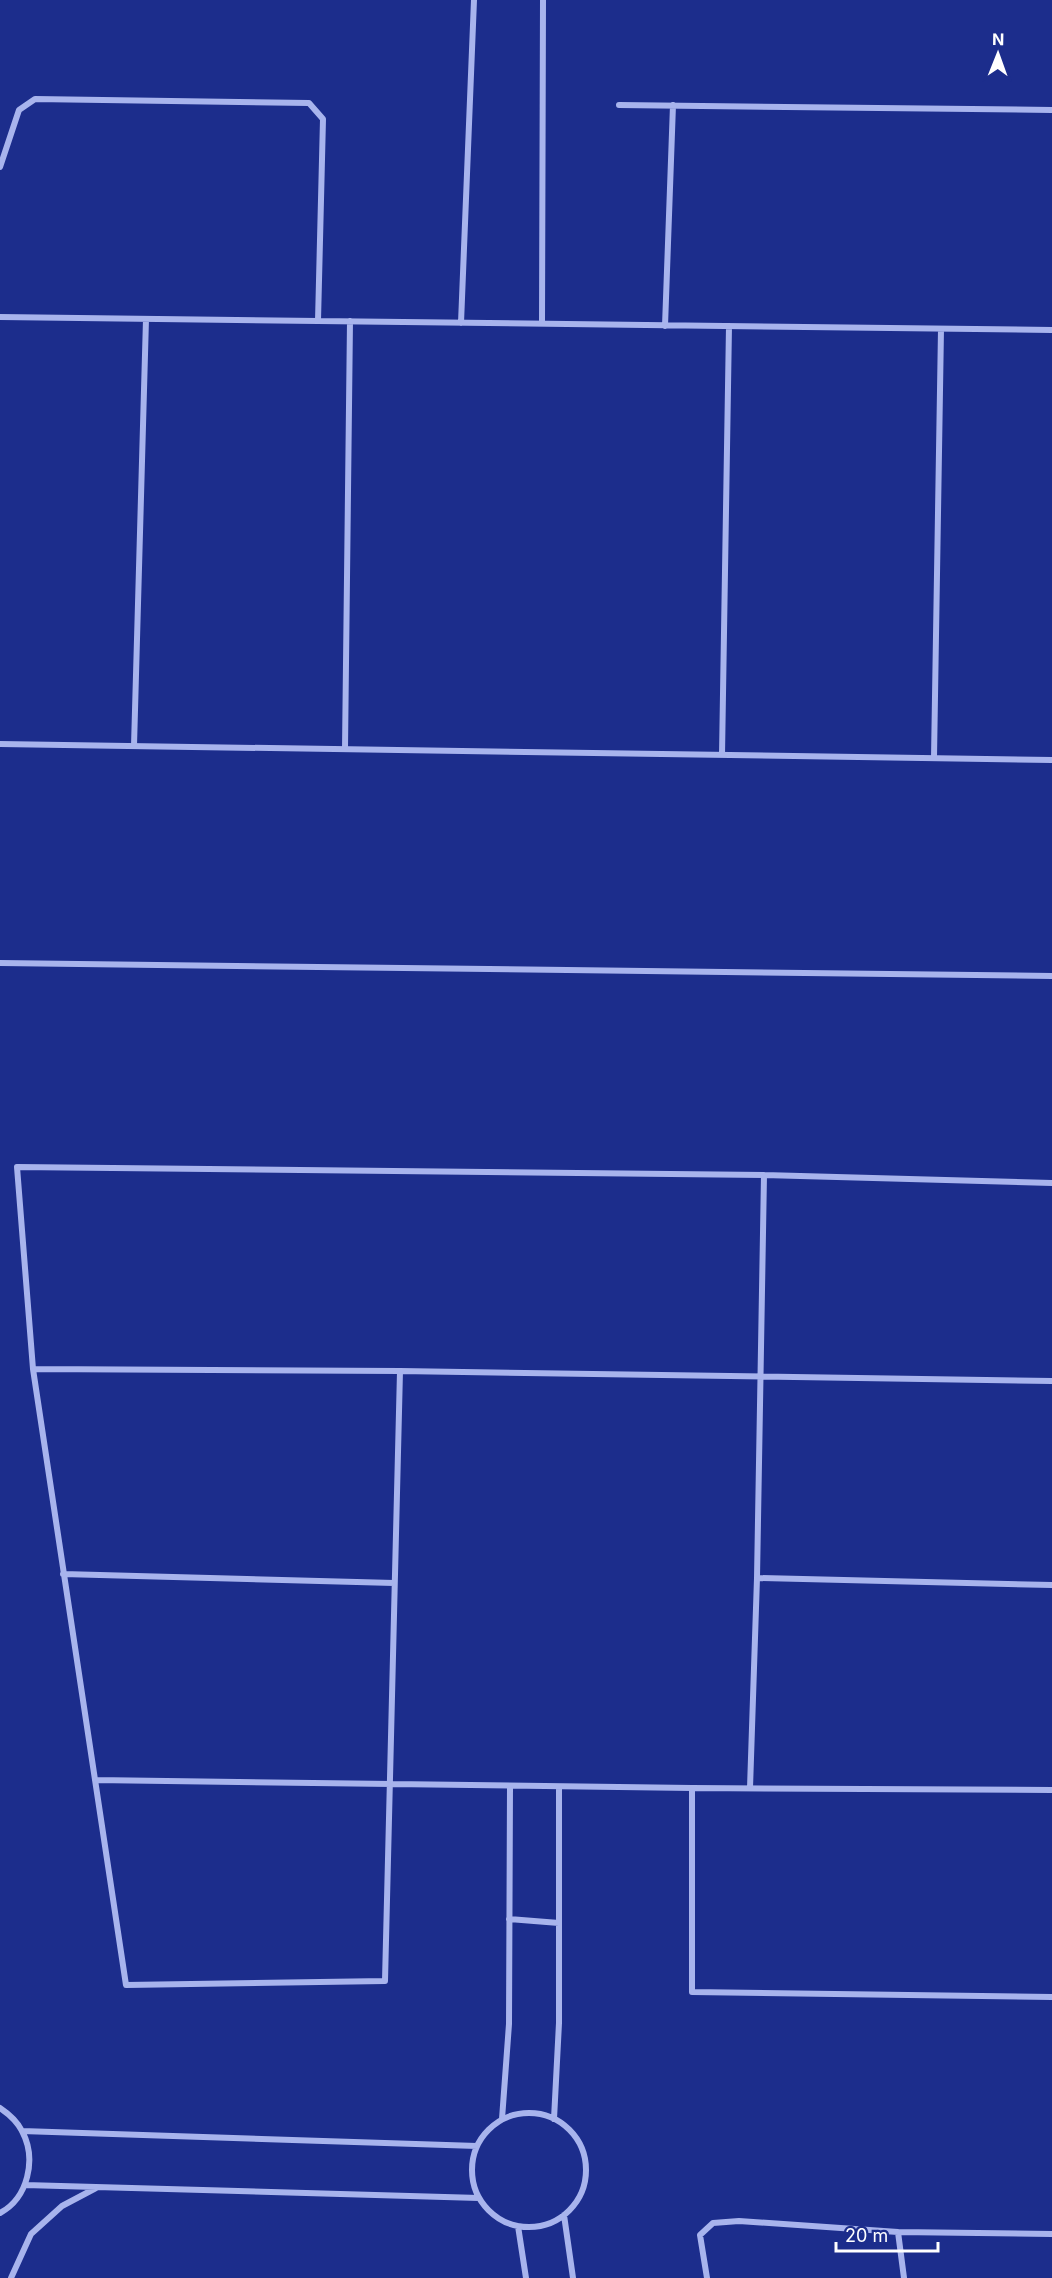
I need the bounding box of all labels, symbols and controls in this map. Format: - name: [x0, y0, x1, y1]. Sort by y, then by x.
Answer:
- north arrow: [968, 24, 1028, 84]
- text: N: [992, 29, 1005, 49]
- scale bar: [836, 2215, 938, 2253]
- text: 20 m: [845, 2225, 888, 2246]

